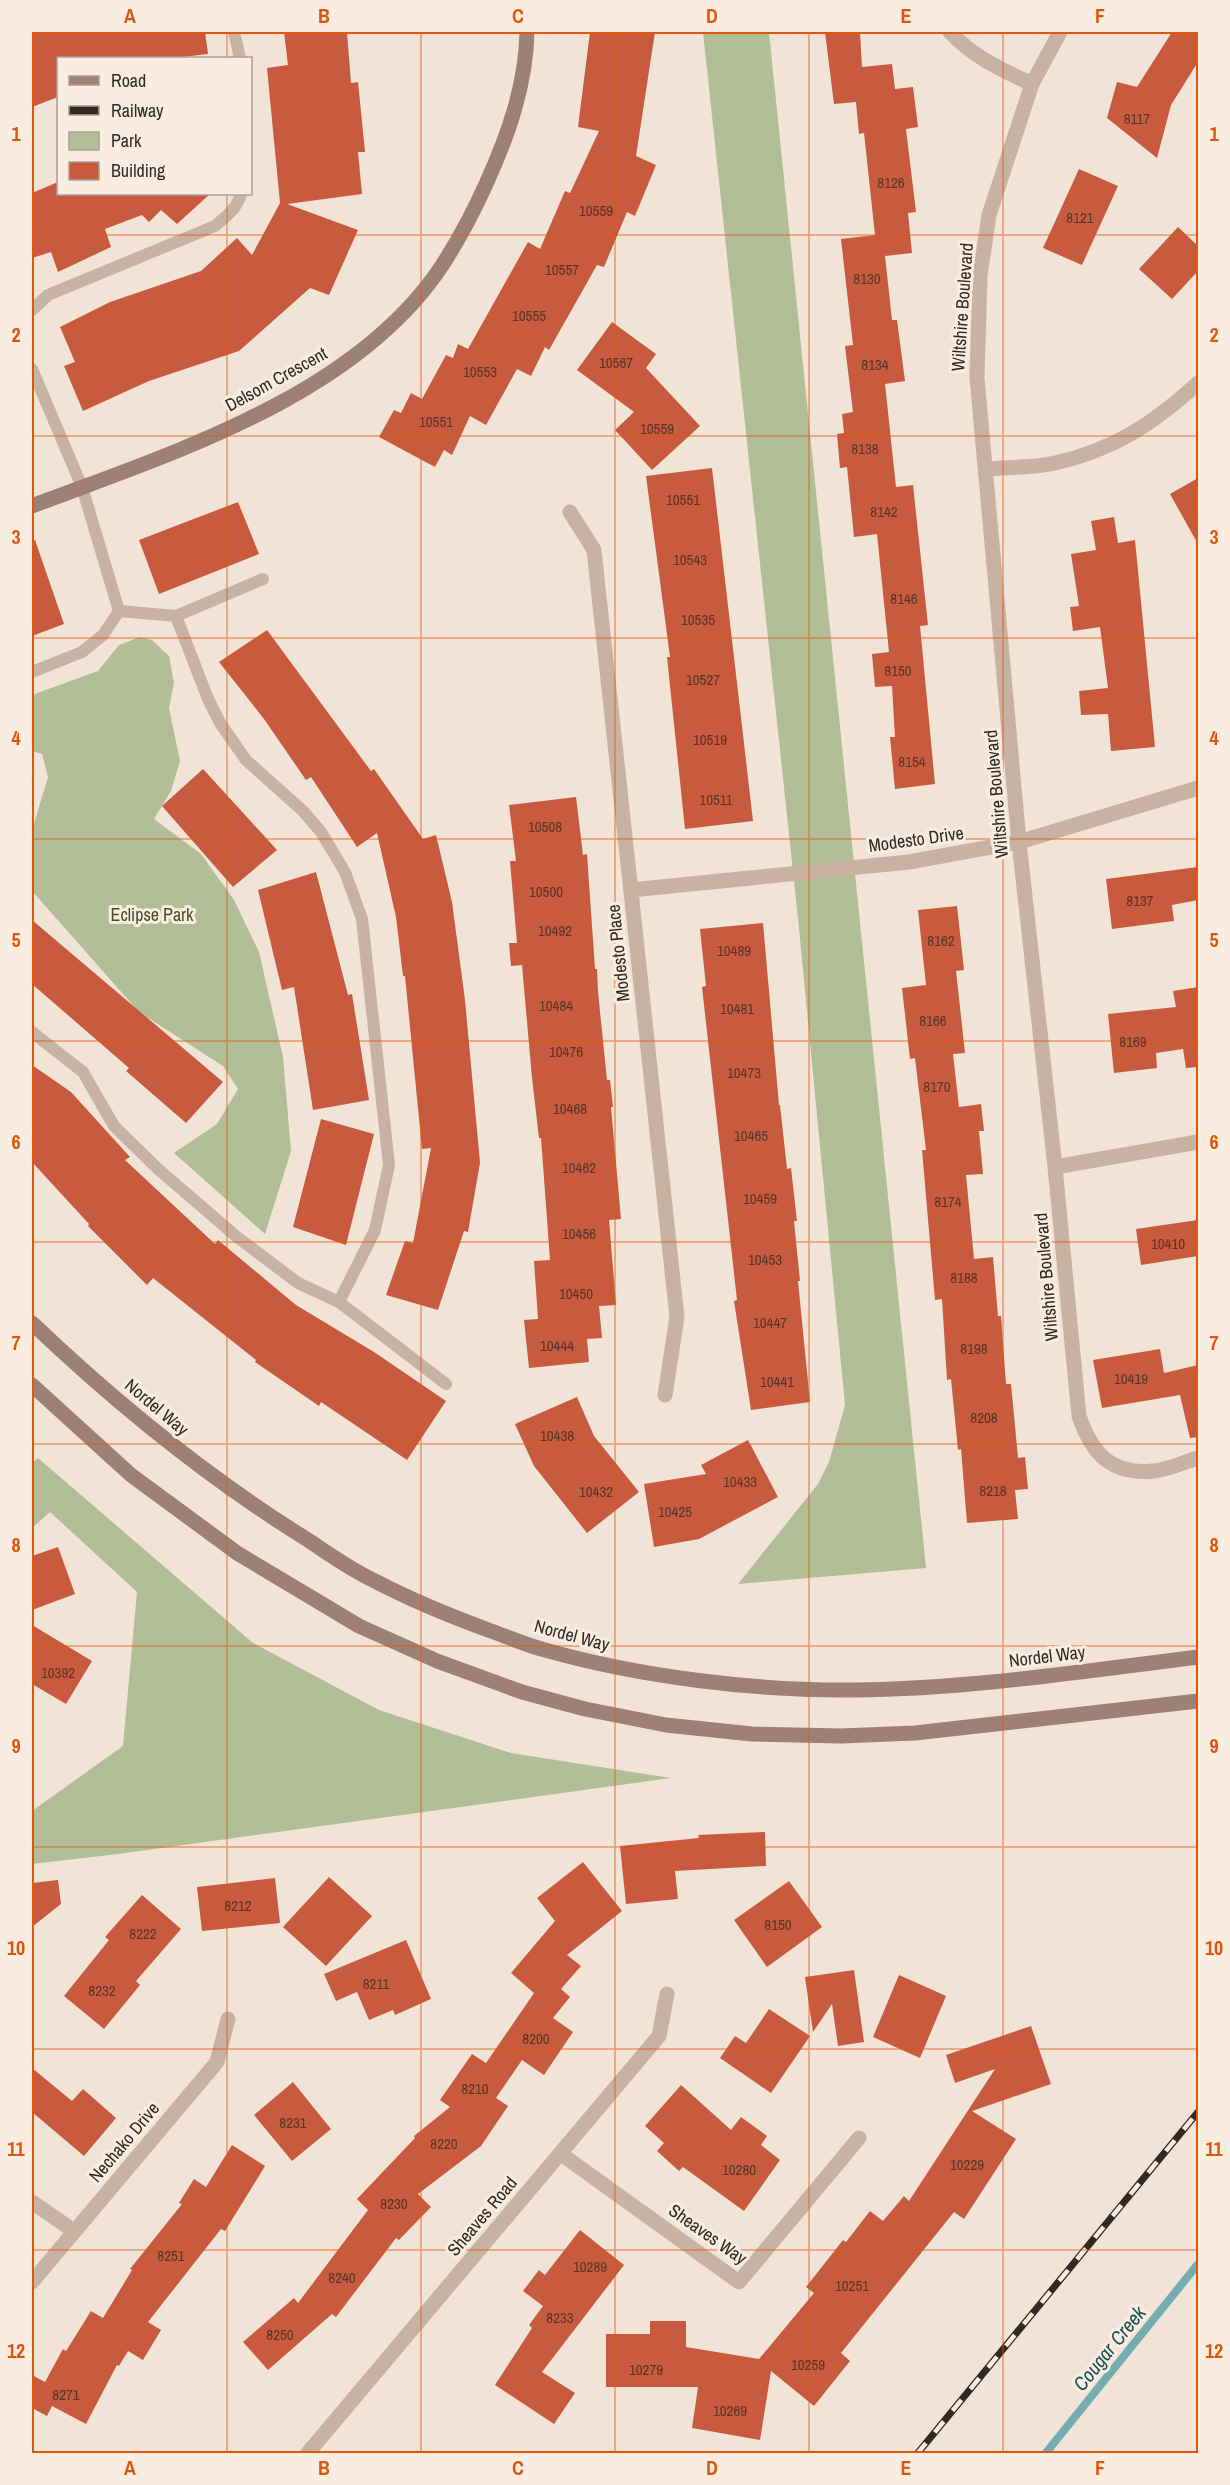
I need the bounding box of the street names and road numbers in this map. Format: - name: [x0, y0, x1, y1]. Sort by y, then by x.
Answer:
- street label: Wiltshire Boulevard: [945, 242, 979, 372]
- street label: Delsom Crescent: [220, 341, 332, 417]
- street label: Wiltshire Boulevard: [978, 729, 1014, 859]
- street label: Modesto Drive: [867, 820, 965, 858]
- street label: Modesto Place: [600, 903, 636, 1003]
- street label: Wiltshire Boulevard: [1028, 1212, 1064, 1342]
- street label: Nordel Way: [120, 1373, 195, 1442]
- street label: Nordel Way: [532, 1613, 613, 1657]
- street label: Nordel Way: [1007, 1639, 1087, 1673]
- street label: Nechako Drive: [83, 2097, 165, 2187]
- street label: Sheaves Road: [441, 2171, 523, 2261]
- street label: Sheaves Way: [664, 2198, 753, 2271]

